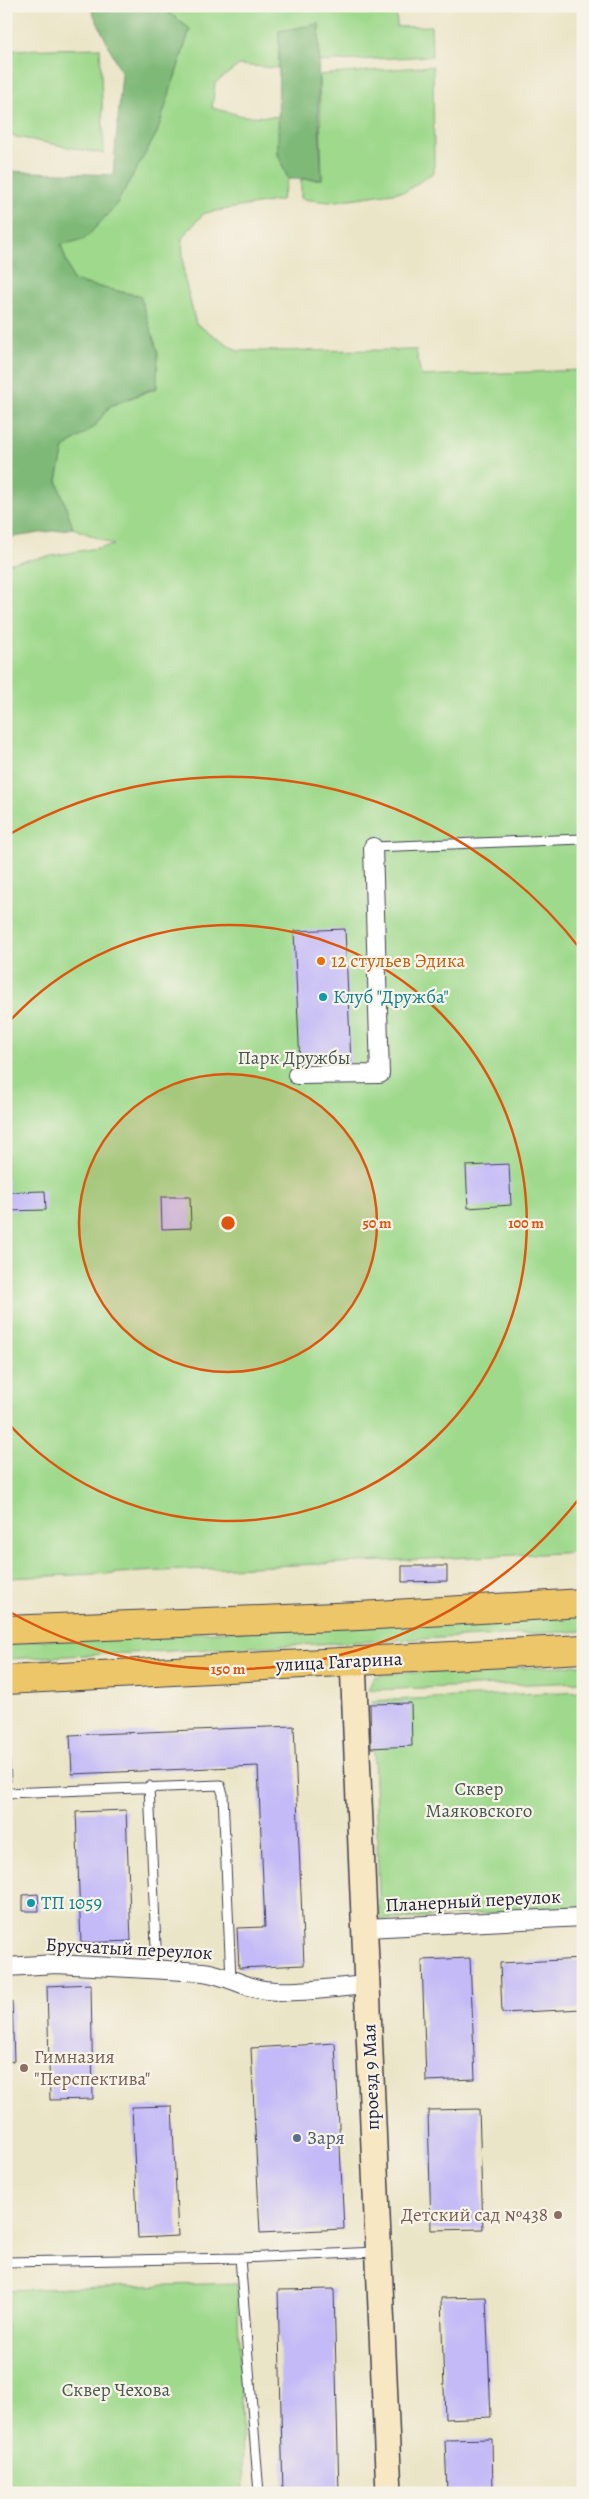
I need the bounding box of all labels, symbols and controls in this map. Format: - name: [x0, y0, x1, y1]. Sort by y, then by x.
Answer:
- place label: 12 стульев Эдика: [331, 948, 465, 974]
- marker: 12 стульев Эдика: [315, 955, 327, 967]
- place label: Клуб "Дружба": [333, 984, 449, 1010]
- marker: Клуб "Дружба": [317, 991, 329, 1003]
- park label: Парк Дружбы: [238, 1045, 350, 1071]
- text: 50 m: [362, 1213, 392, 1233]
- text: 100 m: [508, 1213, 544, 1233]
- centre of rings: [219, 1214, 237, 1232]
- street label: улица Гагарина: [274, 1646, 403, 1678]
- text: 150 m: [211, 1659, 246, 1679]
- park label: Сквер Маяковского: [426, 1776, 532, 1824]
- street label: Планерный переулок: [385, 1883, 562, 1919]
- place label: ТП 1059: [41, 1890, 102, 1916]
- marker: ТП 1059: [25, 1897, 37, 1909]
- street label: Брусчатый переулок: [45, 1932, 213, 1966]
- street label: проезд 9 Мая: [356, 2023, 386, 2131]
- place label: Гимназия "Перспектива": [34, 2044, 150, 2092]
- marker: Гимназия "Перспектива": [18, 2062, 30, 2074]
- place label: Заря: [307, 2125, 345, 2151]
- marker: Заря: [291, 2132, 303, 2144]
- place label: Детский сад №438: [401, 2202, 548, 2228]
- marker: Детский сад №438: [552, 2209, 564, 2221]
- park label: Сквер Чехова: [62, 2377, 170, 2403]

